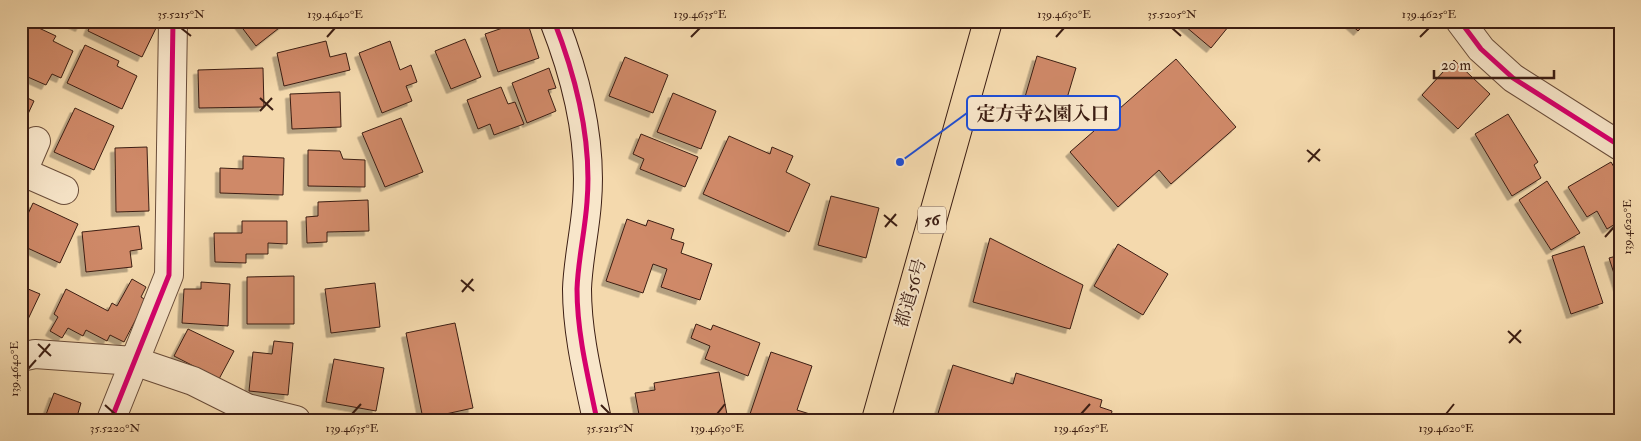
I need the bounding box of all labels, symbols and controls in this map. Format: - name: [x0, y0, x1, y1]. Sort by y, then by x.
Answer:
- text: 35.5215°N: [157, 7, 205, 22]
- text: 139.4640°E: [307, 7, 363, 22]
- text: 139.4635°E: [674, 7, 727, 22]
- text: 139.4630°E: [1037, 7, 1091, 22]
- text: 35.5205°N: [1147, 7, 1197, 22]
- text: 139.4625°E: [1402, 7, 1456, 22]
- scale bar: [1434, 48, 1554, 80]
- text: 20 m: [1441, 56, 1471, 75]
- callout: 定方寺公園入口: [967, 96, 1120, 130]
- text: 定方寺公園入口: [976, 102, 1110, 126]
- text: 139.4620°E: [1620, 199, 1635, 255]
- road number: 56: [918, 206, 946, 234]
- street label: 都道56号: [890, 256, 932, 330]
- text: 139.4640°E: [7, 341, 22, 397]
- text: 35.5220°N: [90, 421, 140, 436]
- text: 139.4635°E: [326, 421, 379, 436]
- text: 35.5215°N: [586, 421, 634, 436]
- text: 139.4630°E: [690, 421, 744, 436]
- text: 139.4625°E: [1054, 421, 1108, 436]
- text: 139.4620°E: [1418, 421, 1474, 436]

